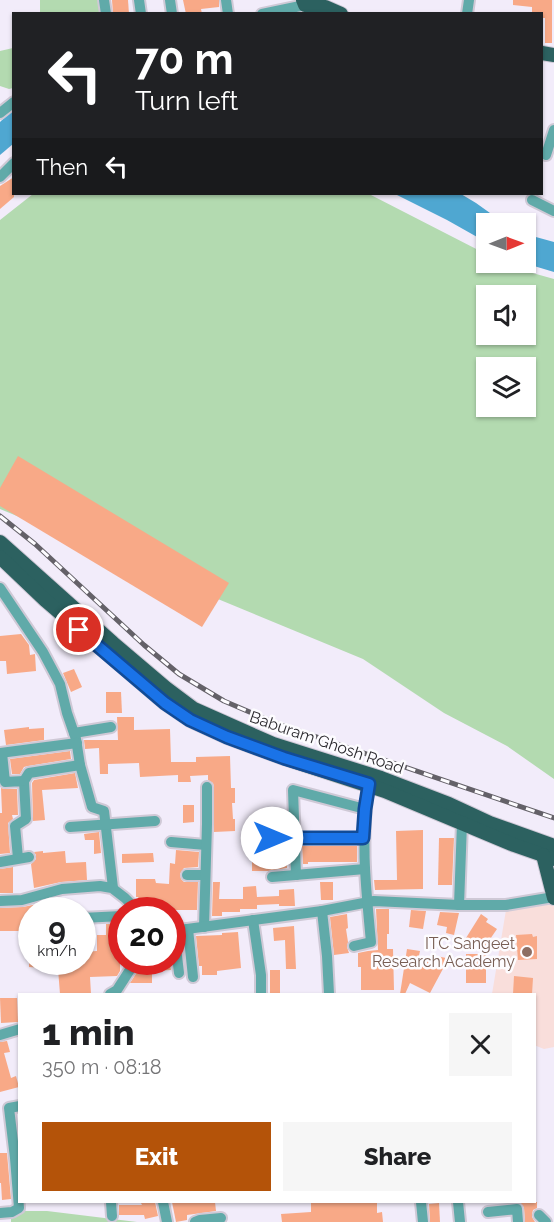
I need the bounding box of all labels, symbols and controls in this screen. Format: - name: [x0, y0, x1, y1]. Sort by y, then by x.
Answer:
- text: 70 m: [135, 35, 234, 84]
- icon: left: [36, 36, 114, 114]
- text: Turn left: [135, 85, 238, 116]
- icon: left: [100, 150, 133, 183]
- text: Then: [36, 154, 88, 180]
- north arrow: [476, 213, 536, 273]
- map controls: [476, 213, 536, 417]
- button: sound: [476, 285, 536, 345]
- button: layers: [476, 357, 536, 417]
- pin: [53, 604, 104, 655]
- icon: arrive: [62, 613, 95, 646]
- street label: Baburam Ghosh Road: [247, 707, 406, 778]
- position arrow: [240, 806, 304, 870]
- speed limit sign: 20: [108, 897, 186, 975]
- text: 9: [48, 911, 66, 946]
- place label: ITC Sangeet Research Academy: [372, 934, 516, 971]
- text: km/h: [37, 942, 77, 960]
- marker: ITC Sangeet Research Academy: [520, 945, 534, 959]
- text: 1 min: [42, 1011, 134, 1053]
- button: close: [449, 1013, 512, 1076]
- text: 350 m · 08:18: [42, 1055, 162, 1079]
- button: Exit: [42, 1122, 271, 1191]
- button: Share: [283, 1122, 512, 1191]

